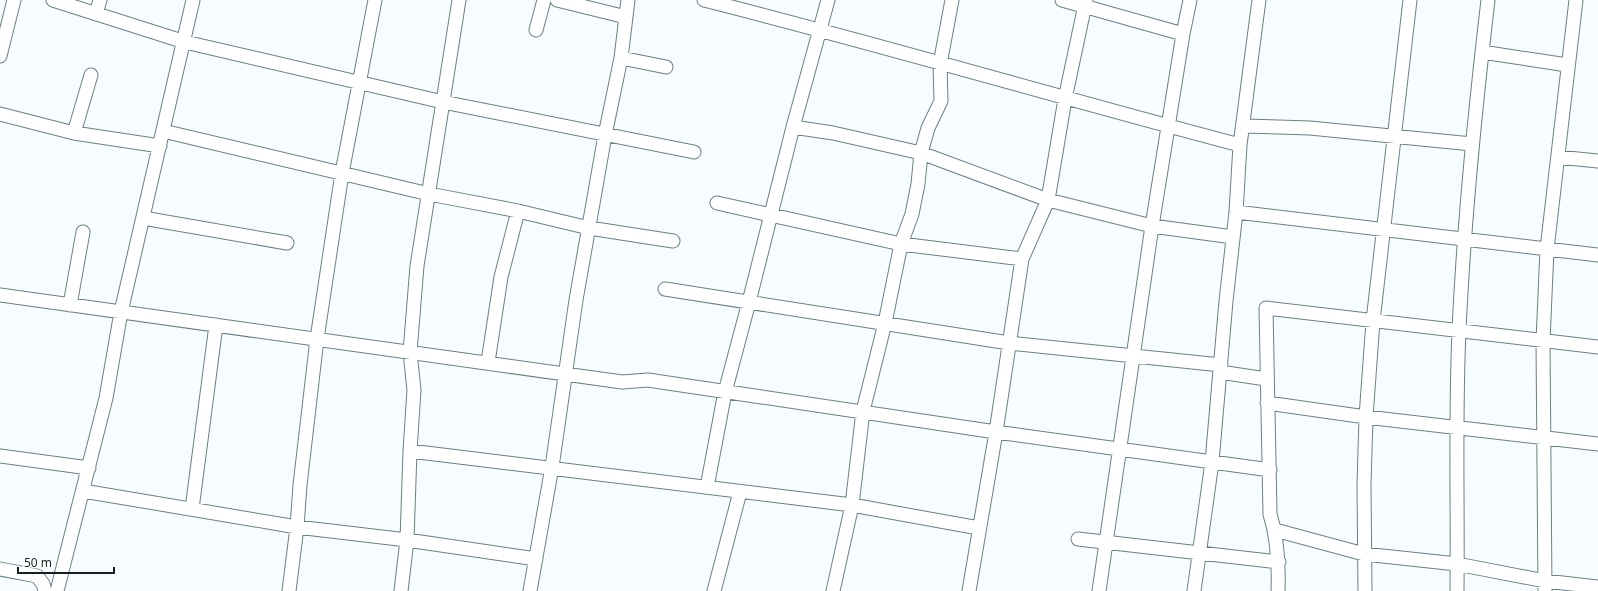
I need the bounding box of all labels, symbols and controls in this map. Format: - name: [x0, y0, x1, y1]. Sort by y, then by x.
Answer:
- scale bar: [18, 549, 114, 575]
- text: 50 m: [24, 554, 52, 571]

